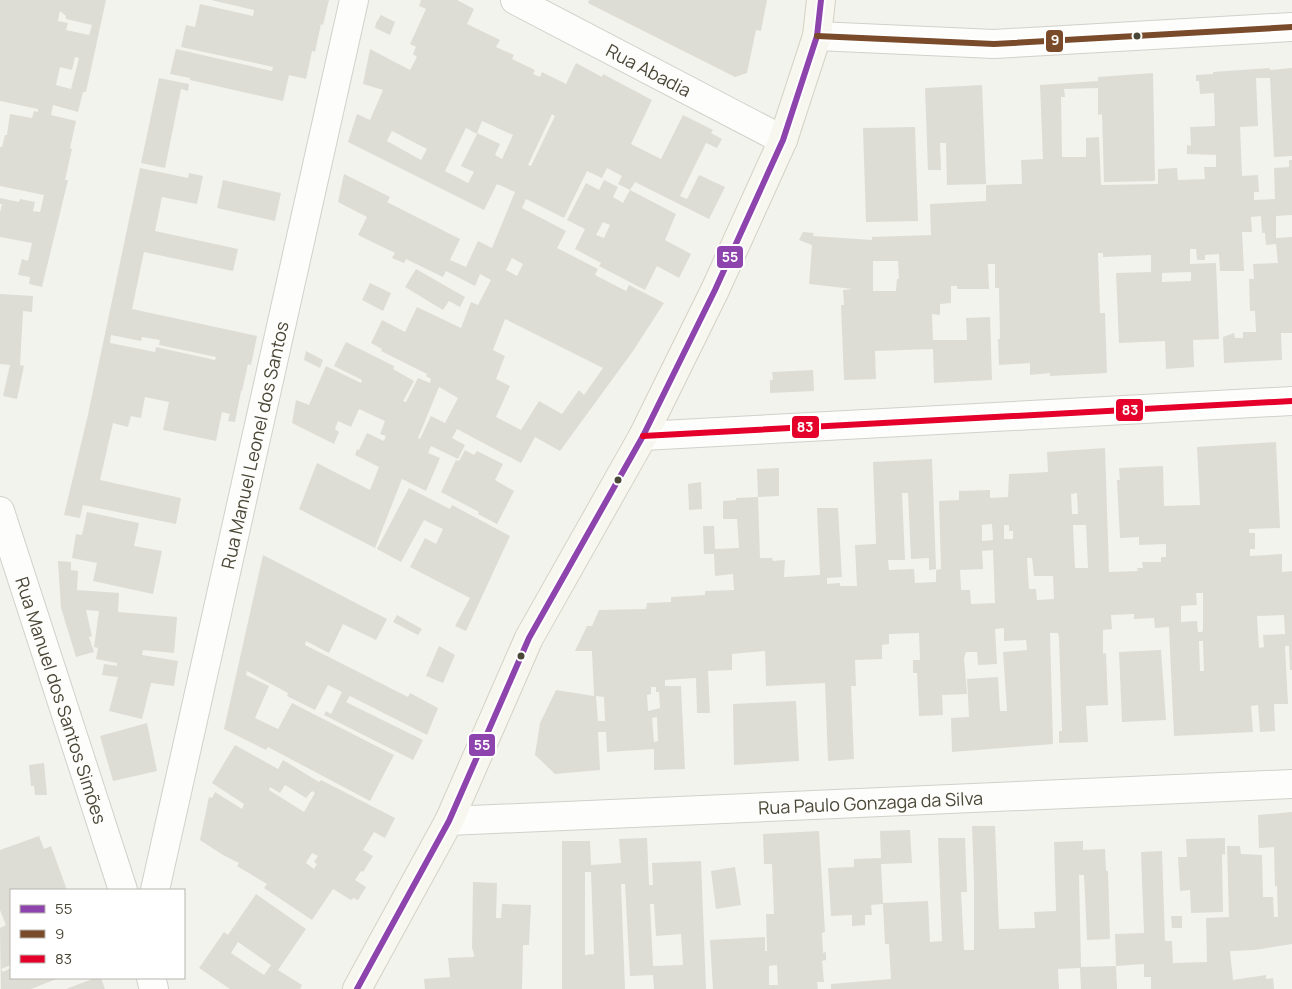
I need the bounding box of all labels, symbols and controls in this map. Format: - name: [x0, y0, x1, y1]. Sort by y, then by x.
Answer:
- line badge: 9: [1045, 29, 1064, 53]
- text: 9: [1051, 30, 1059, 49]
- unlabelled marker: [1132, 31, 1142, 41]
- street label: Rua Abadia: [602, 38, 695, 102]
- line badge: 55: [716, 245, 744, 269]
- text: 55: [722, 247, 738, 266]
- street label: Rua Manuel Leonel dos Santos: [215, 319, 294, 571]
- line badge: 83: [1115, 398, 1144, 422]
- text: 83: [1122, 400, 1138, 419]
- line badge: 83: [791, 415, 820, 439]
- text: 83: [797, 417, 813, 436]
- unlabelled marker: [613, 475, 623, 485]
- street label: Rua Manuel dos Santos Simões: [10, 574, 113, 827]
- unlabelled marker: [516, 651, 526, 661]
- line badge: 55: [468, 733, 496, 757]
- text: 55: [474, 735, 490, 754]
- street label: Rua Paulo Gonzaga da Silva: [758, 786, 984, 819]
- legend: [10, 889, 185, 979]
- text: 55: [55, 898, 72, 919]
- text: 9: [55, 923, 64, 944]
- text: 83: [55, 948, 72, 969]

